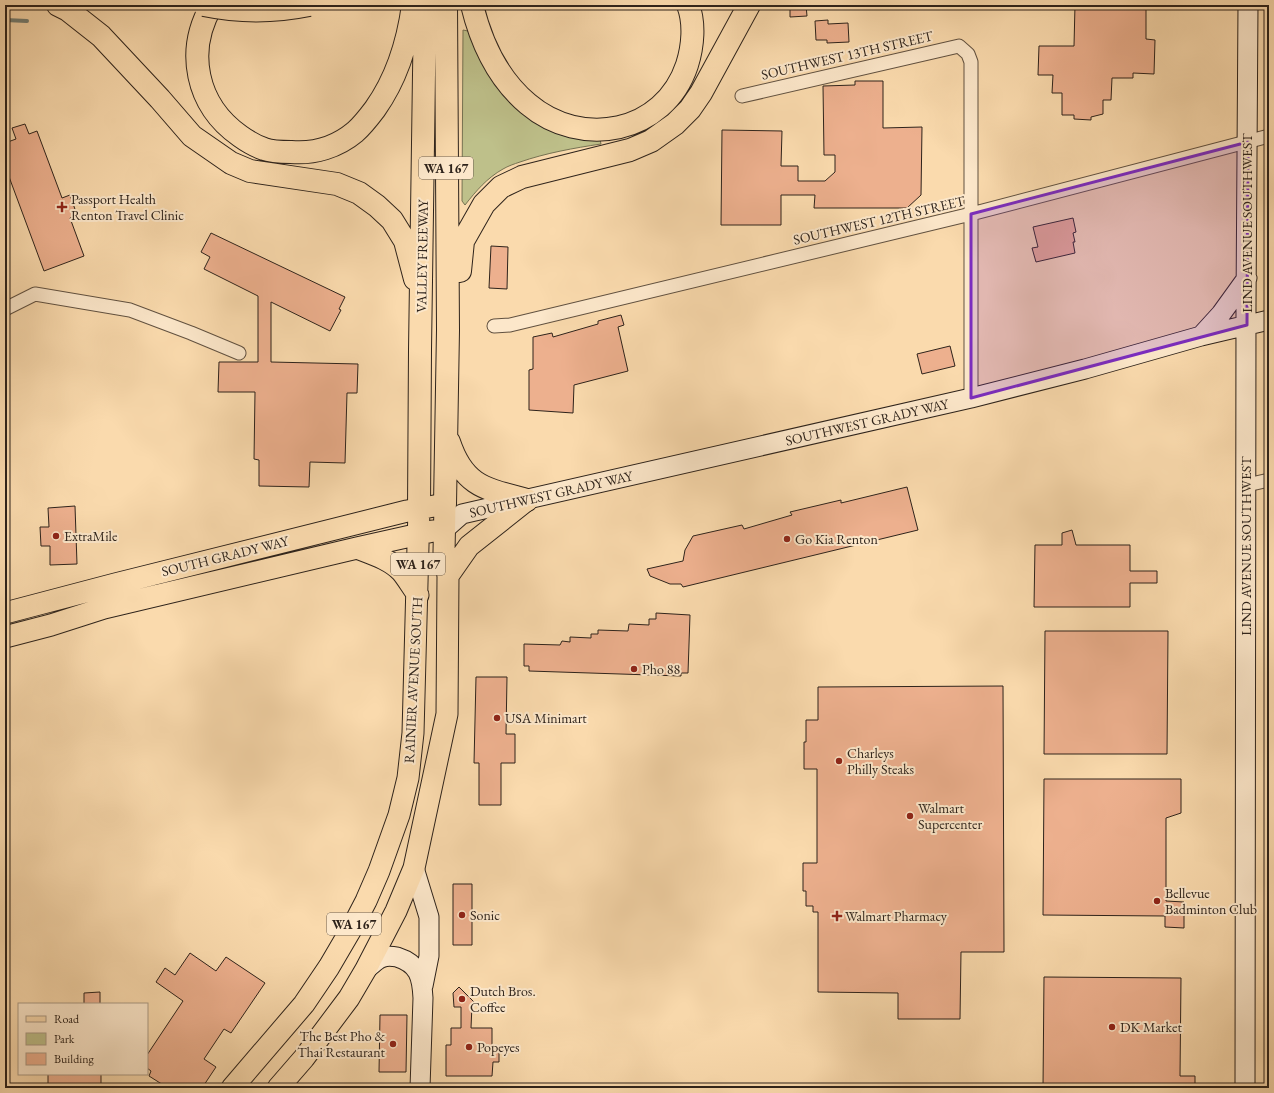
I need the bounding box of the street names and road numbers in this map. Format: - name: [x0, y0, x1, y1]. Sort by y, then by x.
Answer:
- street label: SOUTHWEST 13TH STREET: [759, 26, 935, 84]
- street label: LIND AVENUE SOUTHWEST: [1238, 133, 1256, 313]
- road number: WA 167: [419, 157, 473, 179]
- street label: SOUTHWEST 12TH STREET: [791, 191, 967, 249]
- street label: VALLEY FREEWAY: [412, 198, 432, 313]
- street label: SOUTHWEST GRADY WAY: [784, 394, 951, 450]
- street label: LIND AVENUE SOUTHWEST: [1237, 456, 1255, 636]
- street label: SOUTHWEST GRADY WAY: [468, 466, 635, 522]
- street label: SOUTH GRADY WAY: [160, 531, 291, 581]
- road number: WA 167: [391, 553, 445, 575]
- street label: RAINIER AVENUE SOUTH: [400, 596, 426, 764]
- road number: WA 167: [327, 913, 381, 935]

